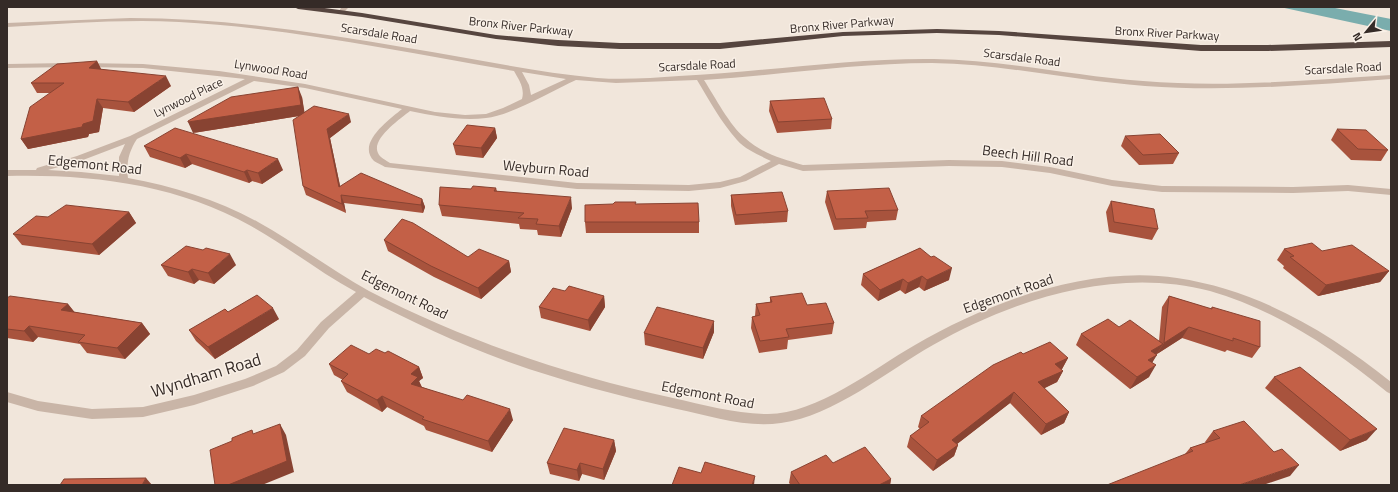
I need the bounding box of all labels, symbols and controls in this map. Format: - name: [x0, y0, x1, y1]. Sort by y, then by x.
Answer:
- street label: Bronx River Parkway: [789, 10, 895, 38]
- street label: Bronx River Parkway: [468, 11, 574, 41]
- north arrow: [1346, 12, 1386, 52]
- street label: Scarsdale Road: [339, 18, 419, 48]
- street label: Bronx River Parkway: [1114, 21, 1220, 45]
- text: N: [1348, 30, 1366, 44]
- street label: Scarsdale Road: [982, 43, 1062, 71]
- street label: Scarsdale Road: [658, 53, 736, 77]
- street label: Lynwood Road: [233, 54, 309, 84]
- street label: Scarsdale Road: [1304, 56, 1382, 80]
- street label: Lynwood Place: [150, 72, 226, 122]
- street label: Beech Hill Road: [981, 139, 1075, 171]
- street label: Edgemont Road: [47, 149, 143, 179]
- street label: Weyburn Road: [502, 154, 590, 182]
- street label: Edgemont Road: [358, 264, 452, 324]
- street label: Edgemont Road: [960, 268, 1056, 318]
- street label: Wyndham Road: [148, 346, 264, 404]
- street label: Edgemont Road: [660, 375, 756, 413]

